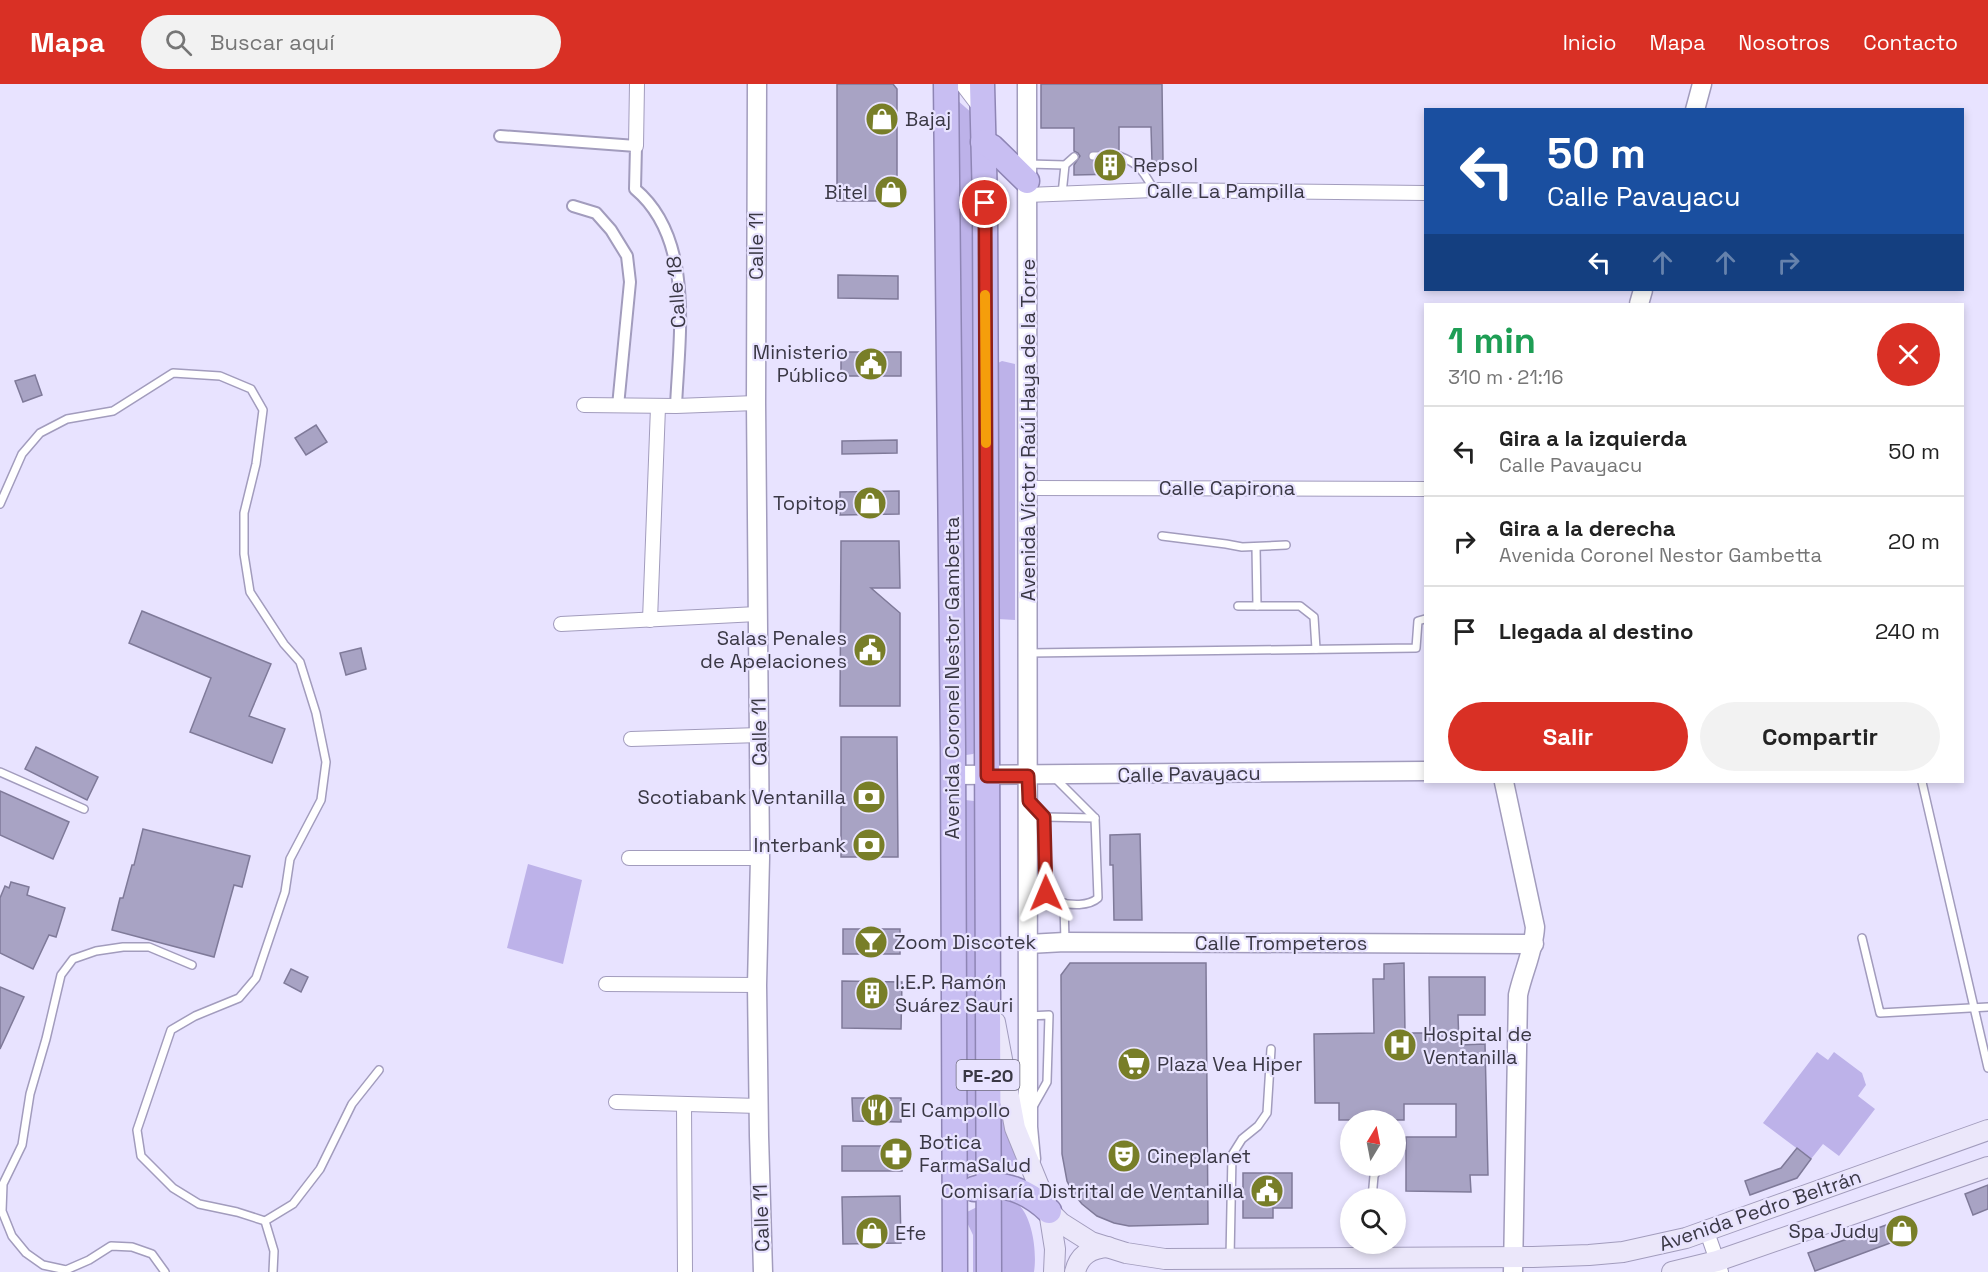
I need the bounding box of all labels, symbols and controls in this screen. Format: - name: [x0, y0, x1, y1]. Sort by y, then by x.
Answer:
- search box: [141, 15, 561, 69]
- text: Mapa: [30, 24, 105, 60]
- icon: search: [162, 26, 195, 59]
- text: Buscar aquí: [210, 28, 335, 56]
- text: Inicio: [1563, 29, 1617, 56]
- text: Mapa: [1650, 29, 1705, 56]
- text: Nosotros: [1738, 29, 1830, 56]
- text: Contacto: [1863, 29, 1958, 56]
- shop icon: Bajaj: [864, 101, 900, 137]
- place label: Bajaj: [905, 106, 951, 132]
- text: 50 m: [1547, 127, 1646, 180]
- icon: left: [1448, 132, 1526, 210]
- building icon: Repsol: [1092, 147, 1128, 183]
- place label: Repsol: [1133, 152, 1198, 178]
- shop icon: Bitel: [873, 174, 909, 210]
- pin: [959, 177, 1010, 228]
- street label: Calle La Pampilla: [1147, 178, 1305, 204]
- place label: Bitel: [824, 179, 868, 205]
- text: Calle Pavayacu: [1547, 179, 1740, 214]
- icon: arrive: [968, 186, 1001, 219]
- street label: Calle 11: [743, 212, 769, 280]
- icon: left: [1583, 246, 1616, 279]
- icon: ahead: [1646, 246, 1679, 279]
- icon: ahead: [1709, 246, 1742, 279]
- icon: right: [1772, 246, 1805, 279]
- street label: Calle 18: [661, 255, 691, 329]
- street label: Avenida Víctor Raúl Haya de la Torre: [1015, 259, 1041, 601]
- text: 1 min: [1448, 318, 1536, 364]
- button: close: [1877, 323, 1940, 386]
- place label: Ministerio Público: [753, 339, 848, 388]
- public building icon: Ministerio Público: [853, 346, 889, 382]
- text: 310 m · 21:16: [1448, 364, 1563, 390]
- text: Gira a la izquierda: [1499, 424, 1687, 452]
- icon: left: [1448, 435, 1481, 468]
- text: 50 m: [1888, 437, 1940, 465]
- text: Calle Pavayacu: [1499, 452, 1642, 478]
- street label: Calle Capirona: [1159, 475, 1295, 501]
- shop icon: Topitop: [852, 485, 888, 521]
- place label: Topitop: [773, 490, 847, 516]
- text: Gira a la derecha: [1499, 514, 1676, 542]
- street label: Avenida Coronel Nestor Gambetta: [939, 516, 965, 840]
- icon: right: [1448, 525, 1481, 558]
- text: 20 m: [1888, 527, 1940, 555]
- text: Avenida Coronel Nestor Gambetta: [1499, 542, 1822, 568]
- icon: arrive: [1448, 615, 1481, 648]
- text: Llegada al destino: [1499, 617, 1693, 645]
- text: 240 m: [1875, 617, 1940, 645]
- place label: Salas Penales de Apelaciones: [700, 625, 847, 674]
- public building icon: Salas Penales de Apelaciones: [852, 632, 888, 668]
- street label: Calle 11: [745, 698, 773, 766]
- button: Salir: [1448, 702, 1688, 771]
- button: Compartir: [1700, 702, 1940, 771]
- street label: Calle Pavayacu: [1117, 760, 1261, 788]
- bank icon: Scotiabank Ventanilla: [851, 779, 887, 815]
- place label: Scotiabank Ventanilla: [637, 784, 846, 810]
- bank icon: Interbank: [851, 827, 887, 863]
- place label: Interbank: [754, 832, 846, 858]
- position arrow: [1014, 861, 1078, 925]
- bar icon: Zoom Discotek: [853, 924, 889, 960]
- place label: Zoom Discotek: [894, 929, 1037, 955]
- street label: Calle Trompeteros: [1195, 930, 1367, 956]
- place label: I.E.P. Ramón Suárez Sauri: [895, 969, 1013, 1018]
- building icon: I.E.P. Ramón Suárez Sauri: [854, 975, 890, 1011]
- place label: Hospital de Ventanilla: [1423, 1021, 1532, 1070]
- hospital icon: Hospital de Ventanilla: [1382, 1027, 1418, 1063]
- supermarket icon: Plaza Vea Hiper: [1116, 1046, 1152, 1082]
- place label: Plaza Vea Hiper: [1157, 1051, 1303, 1077]
- road number: PE-20: [956, 1060, 1020, 1090]
- restaurant icon: El Campollo: [859, 1092, 895, 1128]
- place label: El Campollo: [900, 1097, 1010, 1123]
- north arrow: [1340, 1110, 1406, 1176]
- map controls: [1340, 1110, 1406, 1254]
- place label: Botica FarmaSalud: [919, 1129, 1031, 1178]
- pharmacy icon: Botica FarmaSalud: [878, 1136, 914, 1172]
- theatre icon: Cineplanet: [1106, 1138, 1142, 1174]
- place label: Cineplanet: [1147, 1143, 1251, 1169]
- street label: Avenida Pedro Beltrán: [1655, 1163, 1865, 1257]
- public building icon: Comisaría Distrital de Ventanilla: [1249, 1173, 1285, 1209]
- place label: Comisaría Distrital de Ventanilla: [941, 1178, 1244, 1204]
- street label: Calle 11: [747, 1184, 775, 1252]
- button: search: [1340, 1188, 1406, 1254]
- shop icon: Spa Judy: [1884, 1213, 1920, 1249]
- shop icon: Efe: [854, 1215, 890, 1251]
- place label: Spa Judy: [1788, 1218, 1879, 1244]
- place label: Efe: [895, 1220, 926, 1246]

